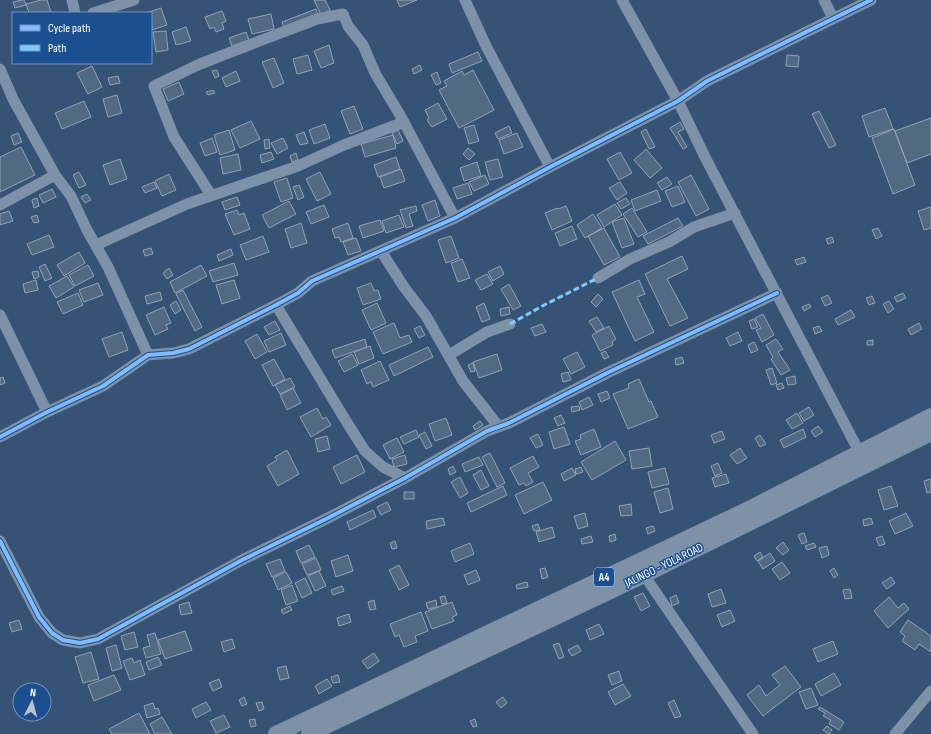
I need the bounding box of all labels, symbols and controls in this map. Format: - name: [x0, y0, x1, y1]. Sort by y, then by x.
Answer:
- legend: [12, 12, 152, 64]
- text: Cycle path: [48, 21, 90, 36]
- text: Path: [48, 41, 66, 56]
- street label: JALINGO - YOLA ROAD: [622, 540, 706, 591]
- road number: A4: [594, 568, 614, 586]
- north arrow: [12, 682, 52, 722]
- text: N: [29, 686, 37, 699]

